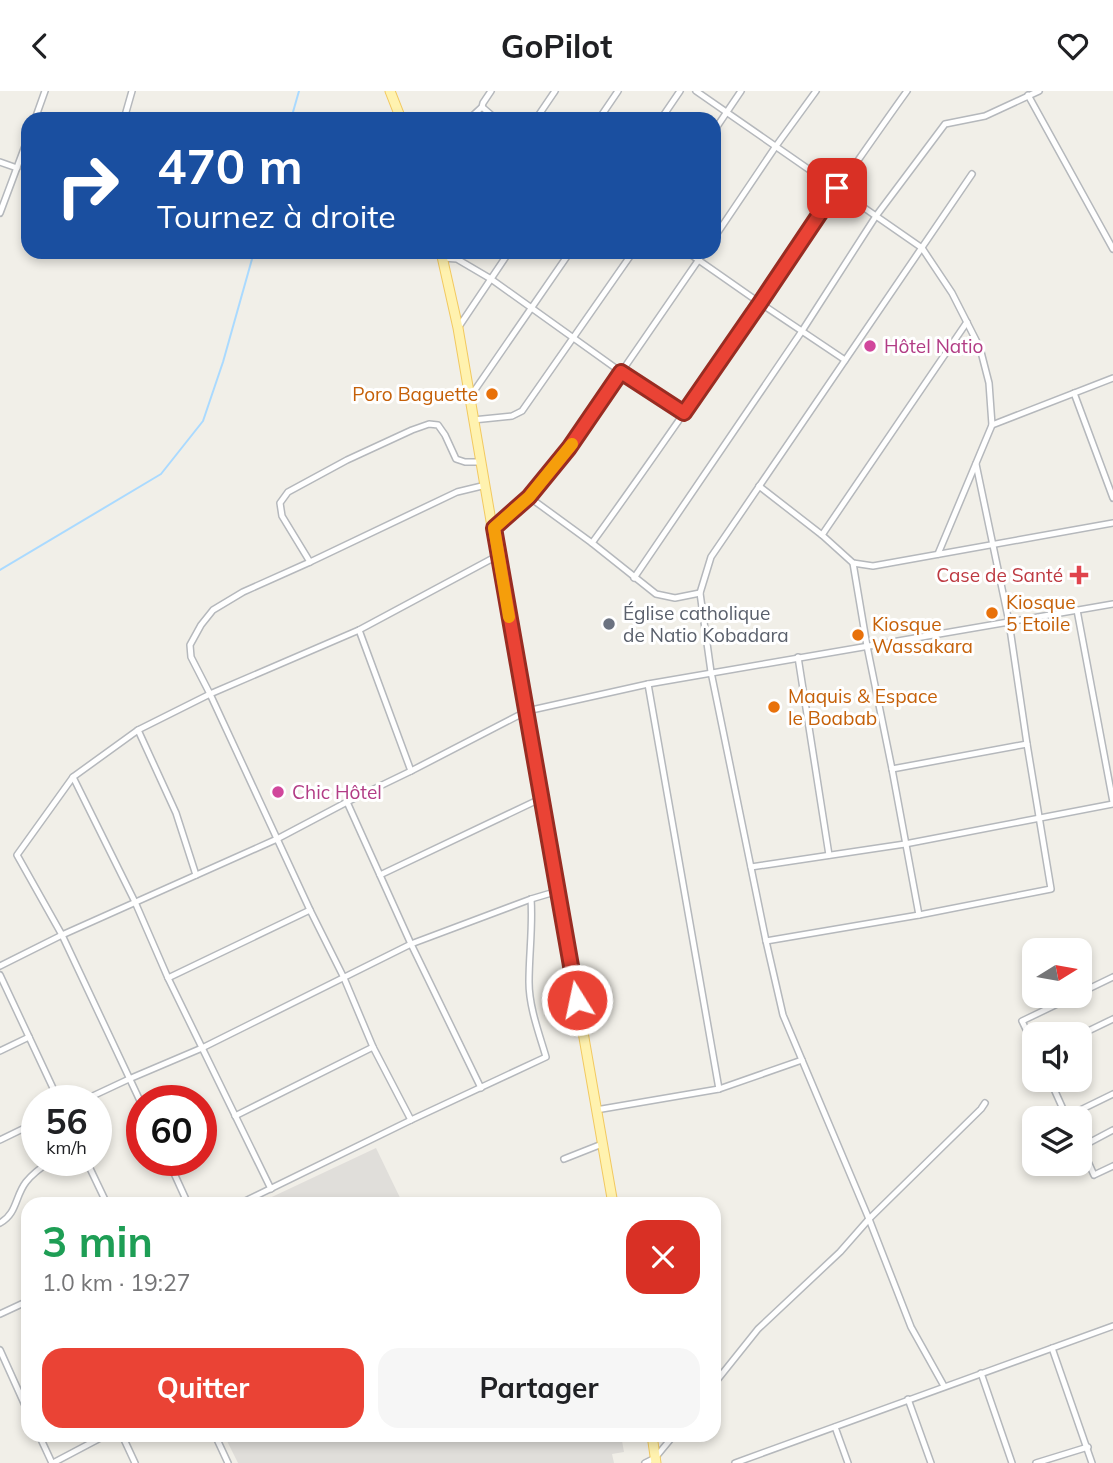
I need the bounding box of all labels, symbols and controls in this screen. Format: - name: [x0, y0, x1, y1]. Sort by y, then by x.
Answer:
- text: GoPilot: [501, 26, 612, 66]
- icon: back: [21, 27, 59, 65]
- icon: heart: [1054, 27, 1092, 65]
- text: 470 m: [157, 135, 303, 196]
- icon: right: [42, 140, 133, 231]
- pin: [807, 158, 867, 218]
- icon: arrive: [818, 169, 856, 207]
- text: Tournez à droite: [157, 196, 396, 236]
- place label: Hôtel Natio: [884, 334, 983, 358]
- marker: Hôtel Natio: [862, 338, 878, 354]
- place label: Poro Baguette: [352, 382, 478, 406]
- marker: Poro Baguette: [484, 386, 500, 402]
- place label: Case de Santé: [936, 563, 1063, 587]
- marker: Case de Santé: [1069, 565, 1089, 585]
- place label: Kiosque 5 Etoile: [1006, 590, 1076, 636]
- place label: Église catholique de Natio Kobadara: [623, 601, 789, 647]
- marker: Kiosque 5 Etoile: [984, 605, 1000, 621]
- place label: Kiosque Wassakara: [872, 612, 973, 658]
- marker: Église catholique de Natio Kobadara: [601, 616, 617, 632]
- marker: Kiosque Wassakara: [850, 627, 866, 643]
- place label: Maquis & Espace le Boabab: [788, 684, 937, 730]
- marker: Maquis & Espace le Boabab: [766, 699, 782, 715]
- place label: Chic Hôtel: [292, 780, 382, 804]
- marker: Chic Hôtel: [270, 784, 286, 800]
- north arrow: [1022, 938, 1092, 1008]
- map controls: [1022, 938, 1092, 1176]
- position arrow: [540, 963, 614, 1037]
- button: sound: [1022, 1022, 1092, 1092]
- speed limit sign: 60: [126, 1085, 217, 1176]
- text: 56: [45, 1099, 88, 1143]
- button: layers: [1022, 1106, 1092, 1176]
- text: km/h: [46, 1136, 87, 1159]
- text: 3 min: [42, 1215, 153, 1268]
- button: close: [626, 1220, 700, 1294]
- text: 1.0 km · 19:27: [42, 1268, 191, 1297]
- button: Quitter: [42, 1348, 364, 1428]
- button: Partager: [378, 1348, 700, 1428]

